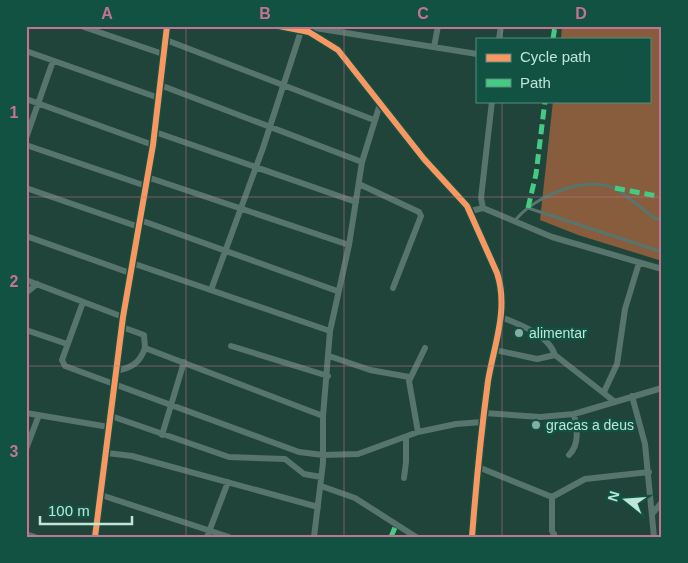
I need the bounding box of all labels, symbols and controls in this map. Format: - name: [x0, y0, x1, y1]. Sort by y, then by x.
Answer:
- text: A: [101, 5, 113, 22]
- text: B: [259, 5, 271, 22]
- text: C: [417, 5, 429, 22]
- text: D: [575, 5, 587, 22]
- legend: [476, 38, 650, 102]
- text: Cycle path: [520, 48, 591, 65]
- text: Path: [520, 74, 551, 91]
- text: 1: [10, 104, 19, 121]
- text: 2: [10, 273, 19, 290]
- place label: alimentar: [529, 325, 587, 341]
- marker: alimentar: [513, 327, 525, 339]
- place label: gracas a deus: [546, 417, 634, 433]
- marker: gracas a deus: [530, 419, 542, 431]
- text: 3: [10, 443, 19, 460]
- north arrow: [600, 476, 650, 526]
- text: N: [604, 489, 623, 503]
- scale bar: [40, 493, 132, 525]
- text: 100 m: [48, 502, 90, 519]

